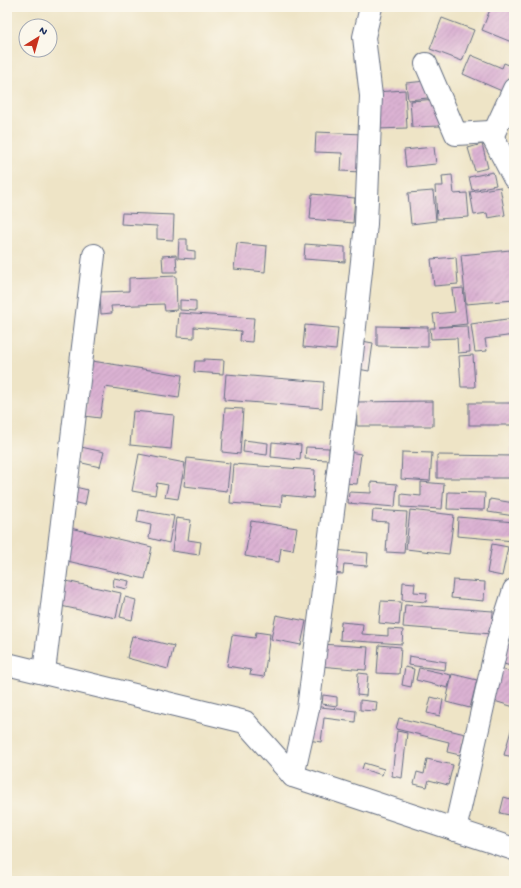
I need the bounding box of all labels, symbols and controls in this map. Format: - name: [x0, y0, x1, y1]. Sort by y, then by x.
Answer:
- north arrow: [18, 18, 58, 58]
- text: N: [36, 25, 49, 39]

